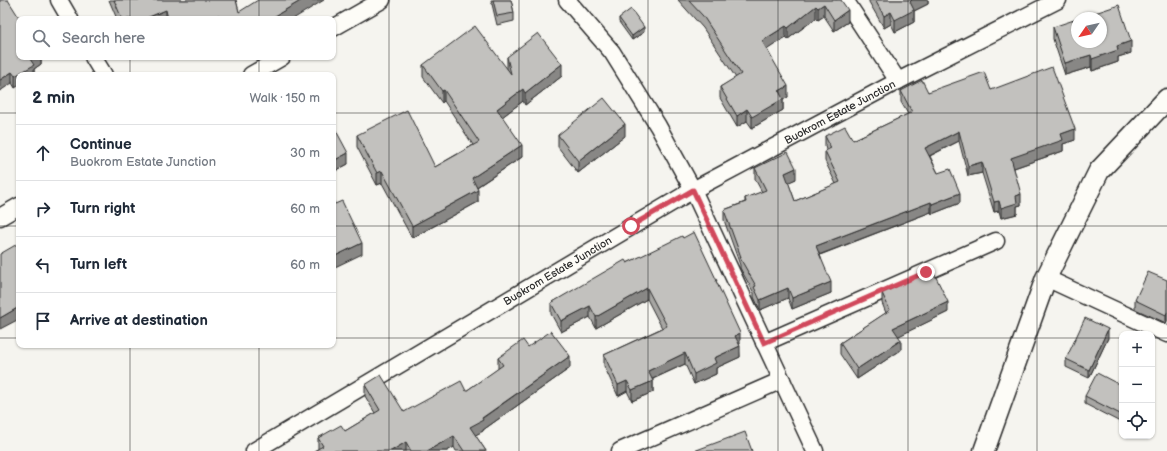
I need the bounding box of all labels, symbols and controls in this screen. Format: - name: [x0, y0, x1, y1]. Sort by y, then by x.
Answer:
- north arrow: [1071, 12, 1107, 48]
- search box: [16, 16, 336, 60]
- icon: search: [30, 27, 52, 49]
- text: Search here: [62, 29, 145, 48]
- street label: Buokrom Estate Junction: [782, 78, 898, 147]
- text: 2 min: [32, 88, 75, 108]
- text: Walk · 150 m: [249, 90, 320, 106]
- text: Continue: [70, 135, 132, 154]
- icon: ahead: [32, 142, 54, 164]
- text: 30 m: [290, 145, 320, 161]
- text: Buokrom Estate Junction: [70, 154, 216, 170]
- icon: right: [32, 198, 54, 220]
- text: Turn right: [70, 199, 135, 218]
- text: 60 m: [290, 201, 320, 217]
- route start: [622, 217, 640, 235]
- street label: Buokrom Estate Junction: [501, 234, 614, 308]
- icon: left: [32, 254, 54, 276]
- text: Turn left: [70, 255, 127, 274]
- text: 60 m: [290, 257, 320, 273]
- route end: [917, 263, 935, 281]
- icon: arrive: [32, 310, 54, 332]
- text: Arrive at destination: [70, 311, 208, 330]
- map controls: [1119, 331, 1155, 439]
- button: +: [1119, 331, 1155, 367]
- button: −: [1119, 367, 1155, 403]
- button: locate: [1119, 403, 1155, 439]

